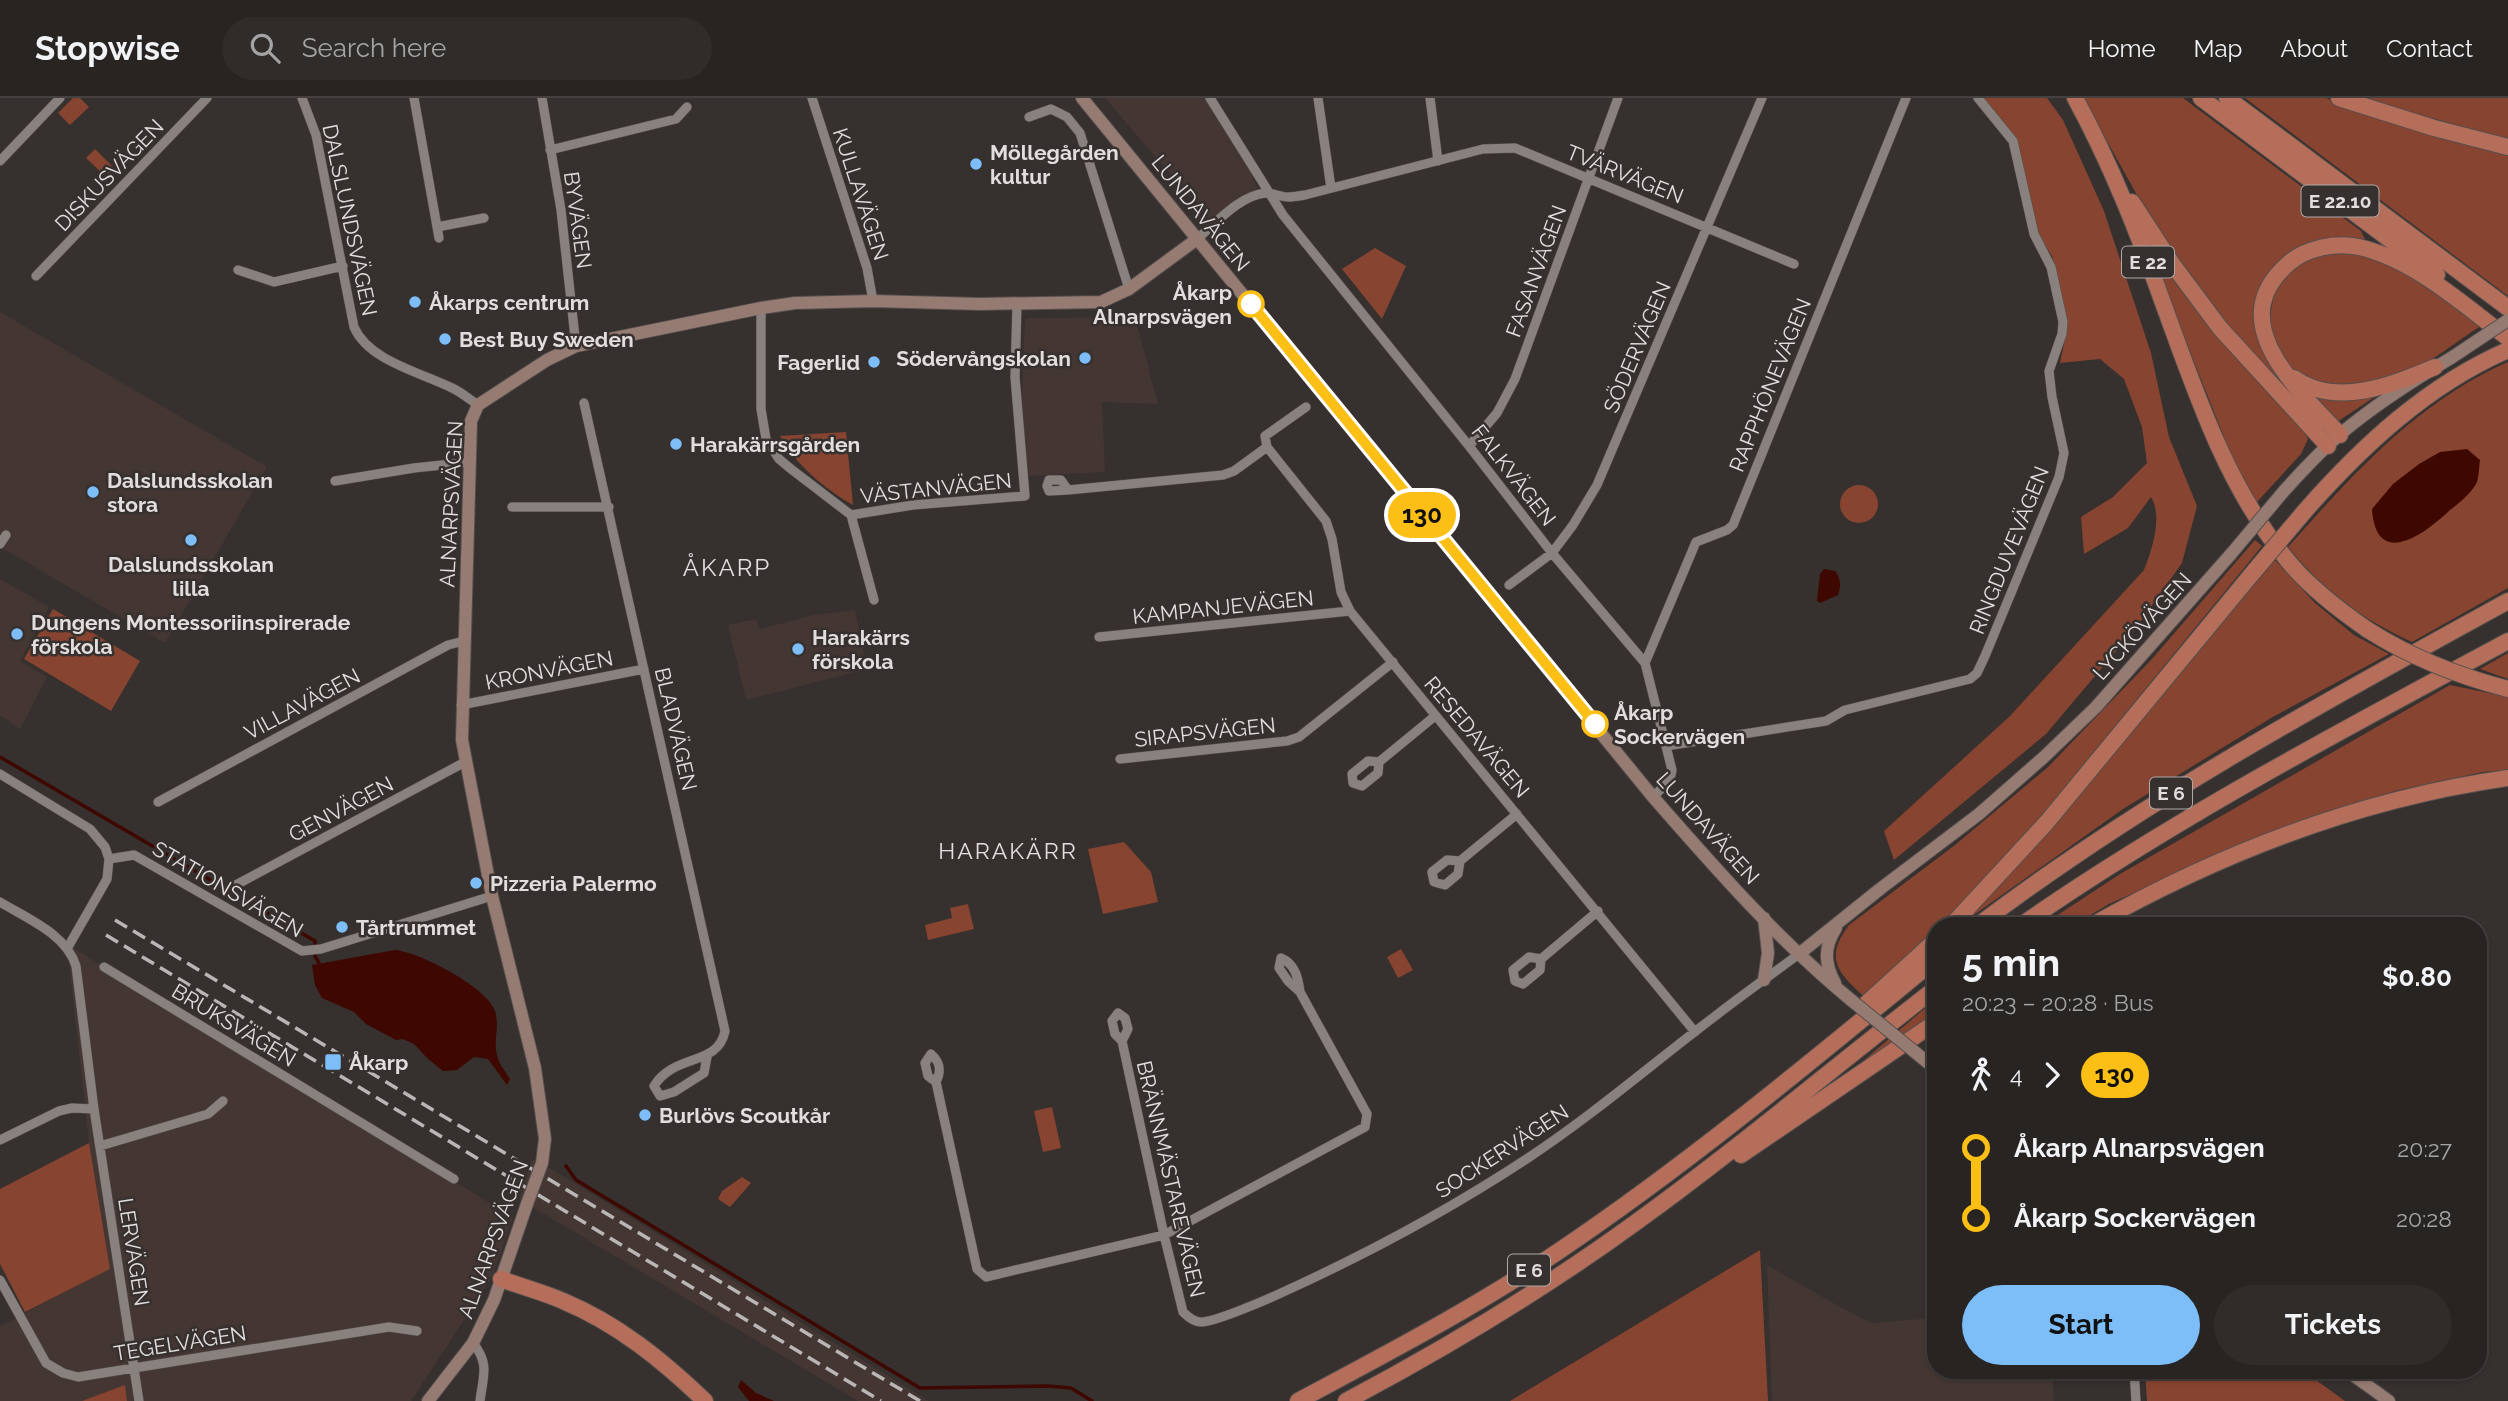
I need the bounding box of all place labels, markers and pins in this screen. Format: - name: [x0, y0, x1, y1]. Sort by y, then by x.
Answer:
- place label: Möllegården kultur: [990, 140, 1119, 189]
- marker: Möllegården kultur: [968, 156, 984, 172]
- place label: Åkarp Alnarpsvägen: [1093, 280, 1232, 329]
- place label: Åkarps centrum: [429, 290, 589, 315]
- marker: Åkarp Alnarpsvägen: [1238, 291, 1264, 317]
- marker: Åkarps centrum: [407, 294, 423, 310]
- place label: Best Buy Sweden: [459, 327, 634, 352]
- marker: Best Buy Sweden: [437, 331, 453, 347]
- place label: Södervångskolan: [896, 346, 1071, 371]
- place label: Fagerlid: [777, 350, 860, 375]
- marker: Södervångskolan: [1077, 350, 1093, 366]
- marker: Fagerlid: [866, 354, 882, 370]
- place label: Harakärrsgården: [690, 432, 860, 457]
- marker: Harakärrsgården: [668, 436, 684, 452]
- place label: Dalslundsskolan stora: [107, 468, 273, 517]
- marker: Dalslundsskolan stora: [85, 484, 101, 500]
- marker: Dalslundsskolan lilla: [183, 532, 199, 548]
- place label: Dalslundsskolan lilla: [108, 552, 274, 601]
- place label: Dungens Montessoriinspirerade förskola: [31, 610, 351, 659]
- place label: Harakärrs förskola: [812, 625, 910, 674]
- marker: Dungens Montessoriinspirerade förskola: [9, 626, 25, 642]
- marker: Harakärrs förskola: [790, 641, 806, 657]
- place label: Åkarp Sockervägen: [1614, 700, 1745, 749]
- marker: Åkarp Sockervägen: [1582, 711, 1608, 737]
- place label: Pizzeria Palermo: [490, 871, 657, 896]
- marker: Pizzeria Palermo: [468, 875, 484, 891]
- place label: Tårtrummet: [356, 915, 476, 940]
- marker: Tårtrummet: [334, 919, 350, 935]
- place label: Åkarp: [349, 1050, 408, 1075]
- marker: Åkarp: [323, 1052, 343, 1072]
- place label: Burlövs Scoutkår: [659, 1103, 830, 1128]
- marker: Burlövs Scoutkår: [637, 1107, 653, 1123]

